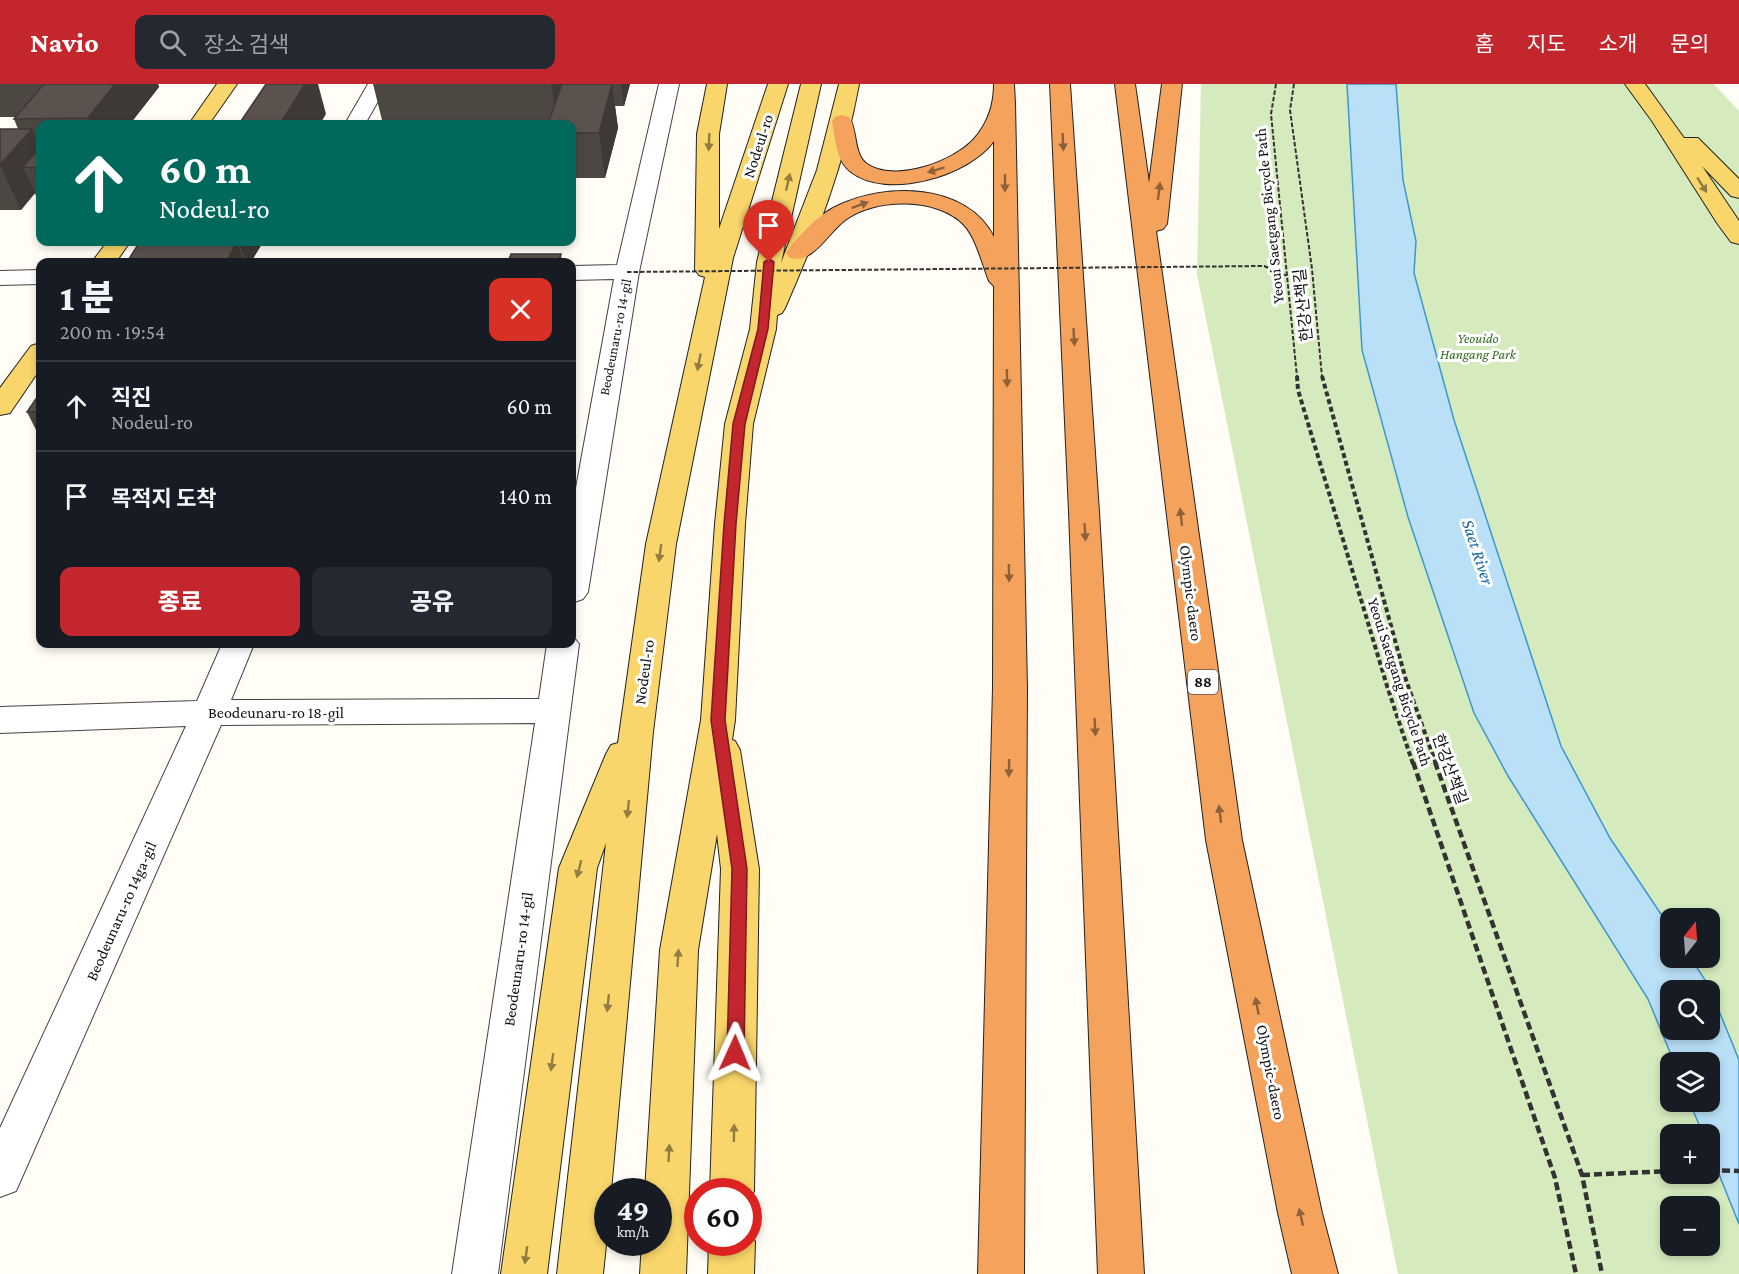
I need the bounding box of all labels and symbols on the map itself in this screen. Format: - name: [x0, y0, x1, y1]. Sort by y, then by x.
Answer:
- street label: Nodeul-ro: [740, 112, 776, 180]
- street label: Yeoui Saetgang Bicycle Path: [1251, 127, 1288, 305]
- one-way arrow: [704, 132, 713, 151]
- one-way arrow: [1058, 133, 1068, 152]
- one-way arrow: [927, 166, 945, 175]
- one-way arrow: [783, 173, 793, 191]
- one-way arrow: [1001, 173, 1010, 192]
- one-way arrow: [1696, 177, 1707, 193]
- one-way arrow: [1154, 182, 1164, 201]
- pin: [743, 200, 794, 262]
- one-way arrow: [851, 200, 869, 210]
- street label: 한강산책길: [1291, 268, 1315, 342]
- street label: Beodeunaru-ro 14-gil: [596, 277, 634, 397]
- one-way arrow: [1070, 328, 1079, 347]
- park label: Yeouido Hangang Park: [1440, 330, 1517, 362]
- one-way arrow: [694, 353, 703, 372]
- one-way arrow: [1002, 368, 1012, 387]
- one-way arrow: [1177, 507, 1186, 526]
- water label: Saet River: [1458, 517, 1498, 588]
- one-way arrow: [1081, 522, 1090, 541]
- one-way arrow: [656, 544, 665, 563]
- street label: Olympic-daero: [1176, 544, 1205, 642]
- one-way arrow: [1004, 563, 1014, 582]
- street label: Yeoui Saetgang Bicycle Path: [1364, 596, 1435, 769]
- street label: Nodeul-ro: [631, 638, 657, 706]
- road number: 88: [1188, 670, 1218, 694]
- street label: Beodeunaru-ro 18-gil: [208, 704, 344, 722]
- one-way arrow: [1090, 717, 1099, 736]
- street label: 한강산책길: [1429, 732, 1471, 806]
- one-way arrow: [1004, 758, 1013, 777]
- one-way arrow: [623, 800, 633, 819]
- one-way arrow: [1216, 805, 1225, 824]
- street label: Beodeunaru-ro 14ga-gil: [83, 839, 160, 984]
- one-way arrow: [573, 859, 583, 878]
- street label: Beodeunaru-ro 14-gil: [500, 891, 537, 1027]
- north arrow: [1660, 908, 1720, 968]
- one-way arrow: [674, 948, 683, 967]
- one-way arrow: [603, 994, 613, 1013]
- one-way arrow: [1252, 996, 1261, 1015]
- position arrow: [703, 1021, 767, 1085]
- street label: Olympic-daero: [1252, 1023, 1289, 1121]
- one-way arrow: [547, 1052, 557, 1071]
- one-way arrow: [729, 1123, 738, 1142]
- one-way arrow: [664, 1143, 673, 1162]
- speed limit sign: 60: [684, 1178, 762, 1256]
- one-way arrow: [1295, 1208, 1305, 1226]
- one-way arrow: [522, 1245, 531, 1264]

